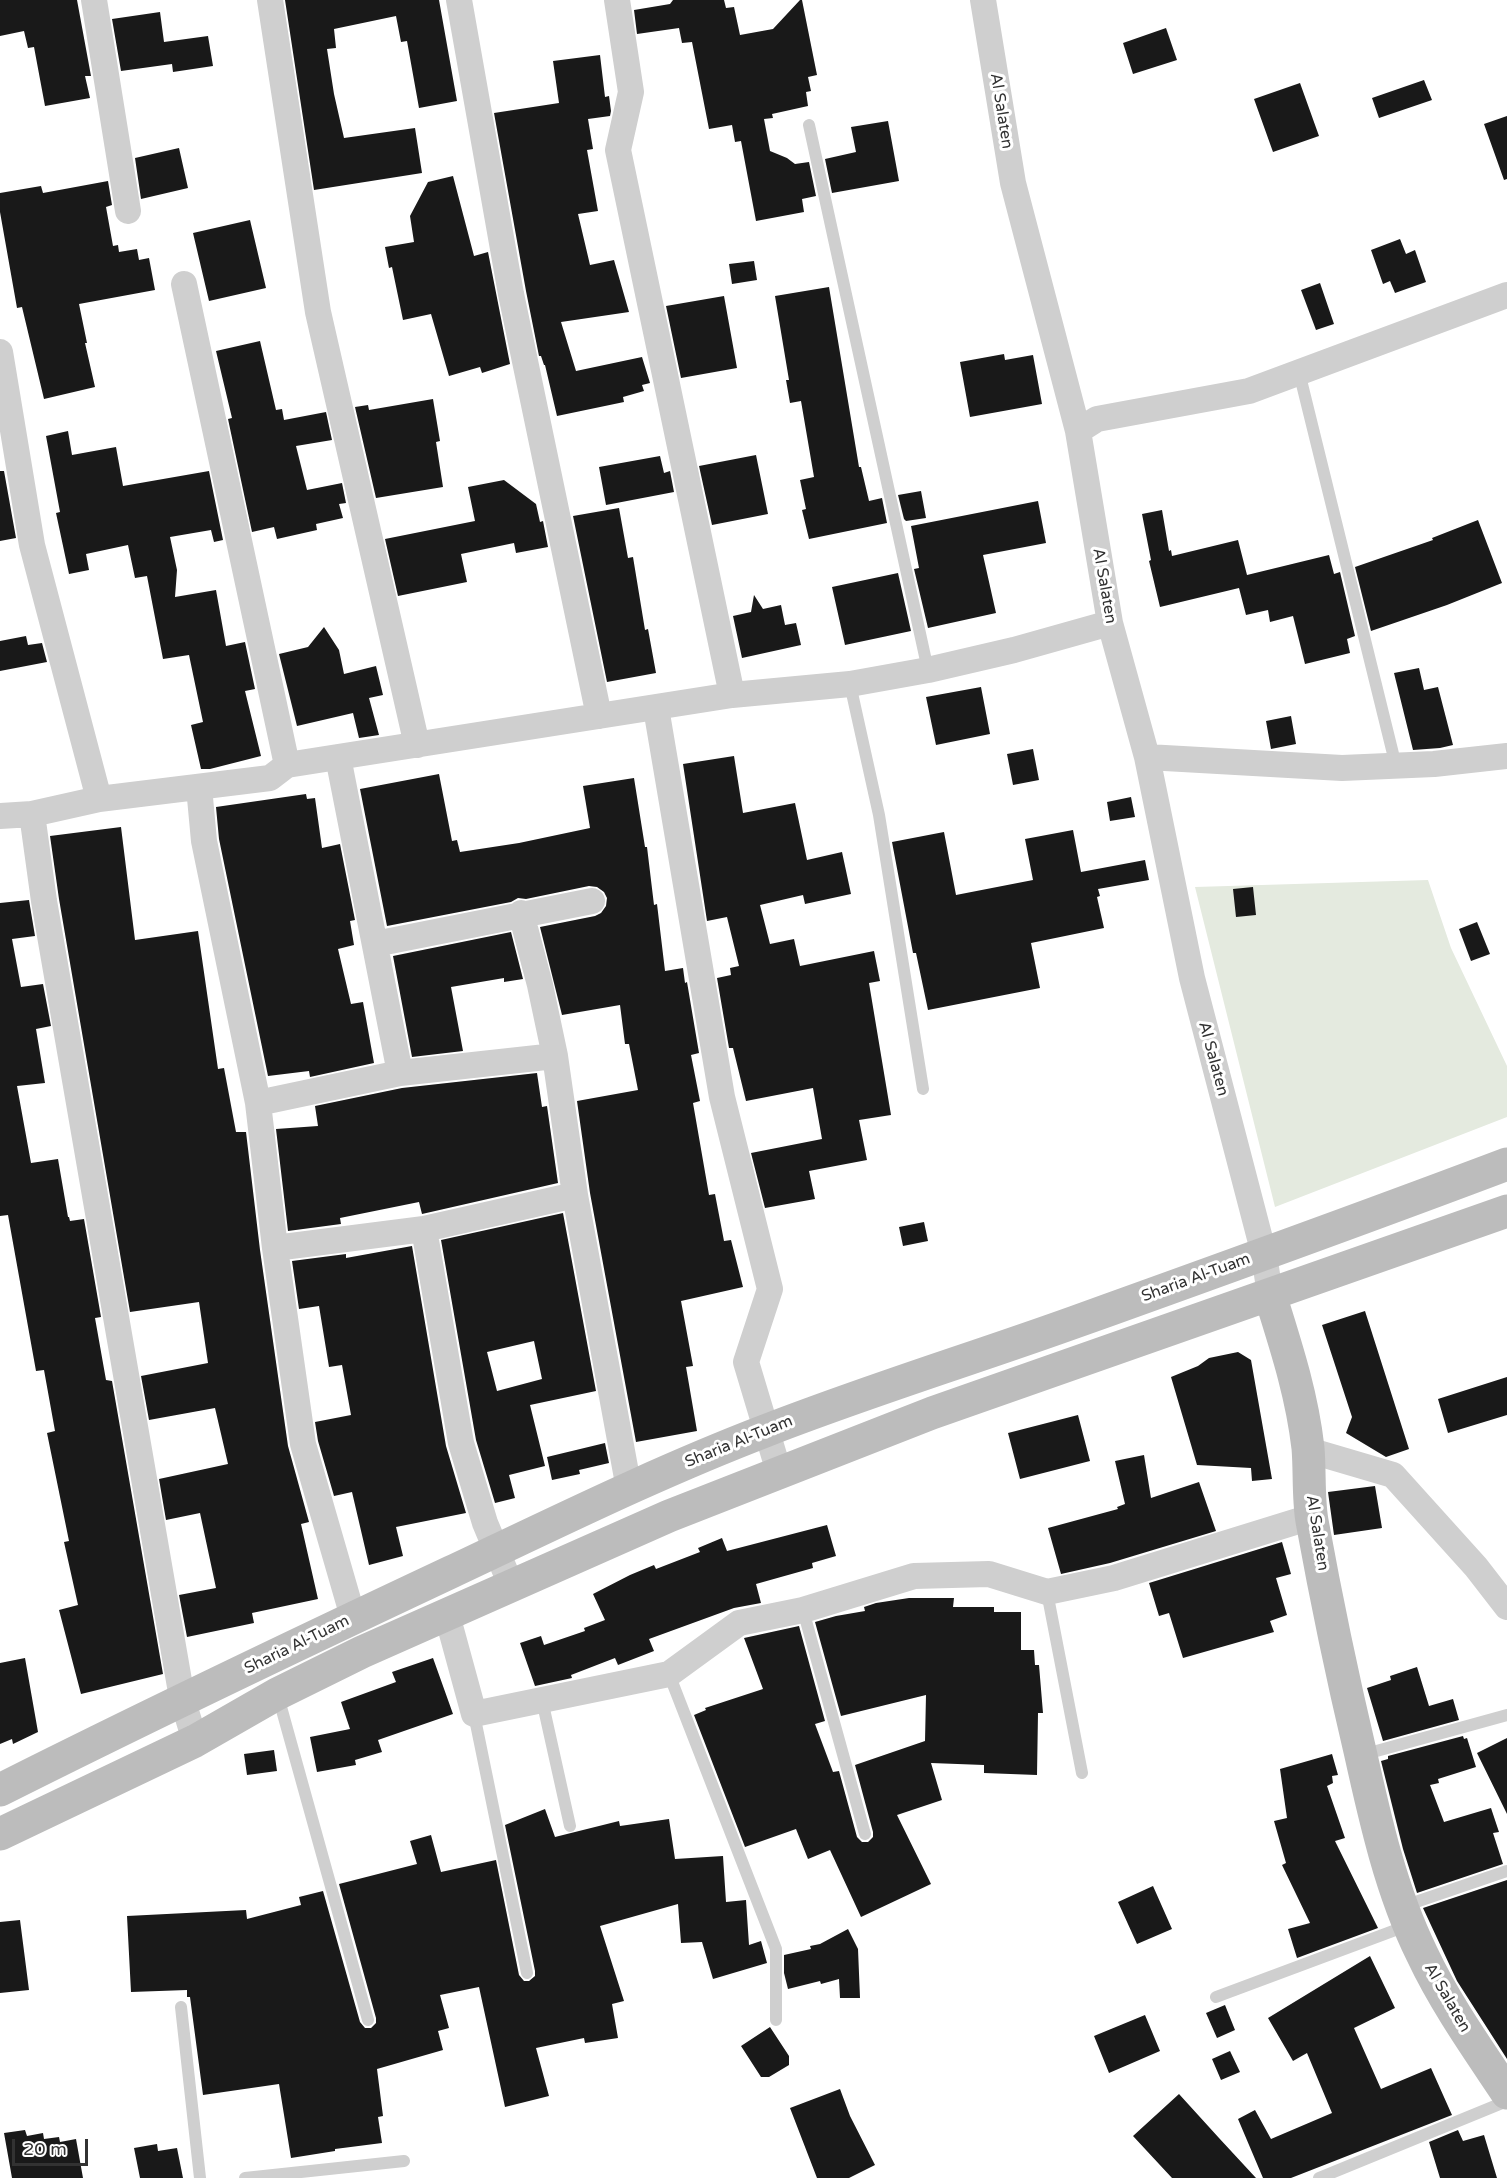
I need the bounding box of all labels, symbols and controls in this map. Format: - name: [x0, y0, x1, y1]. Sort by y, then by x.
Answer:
- street label: Al Salaten: [986, 72, 1016, 150]
- street label: Al Salaten: [1088, 547, 1120, 625]
- street label: Al Salaten: [1194, 1020, 1232, 1098]
- street label: Sharia Al-Tuam: [1139, 1249, 1253, 1307]
- street label: Sharia Al-Tuam: [682, 1412, 796, 1472]
- street label: Al Salaten: [1302, 1494, 1332, 1572]
- street label: Sharia Al-Tuam: [241, 1611, 353, 1679]
- street label: Al Salaten: [1420, 1960, 1474, 2036]
- scale bar: [15, 2127, 92, 2165]
- text: 20 m: [23, 2138, 67, 2160]

